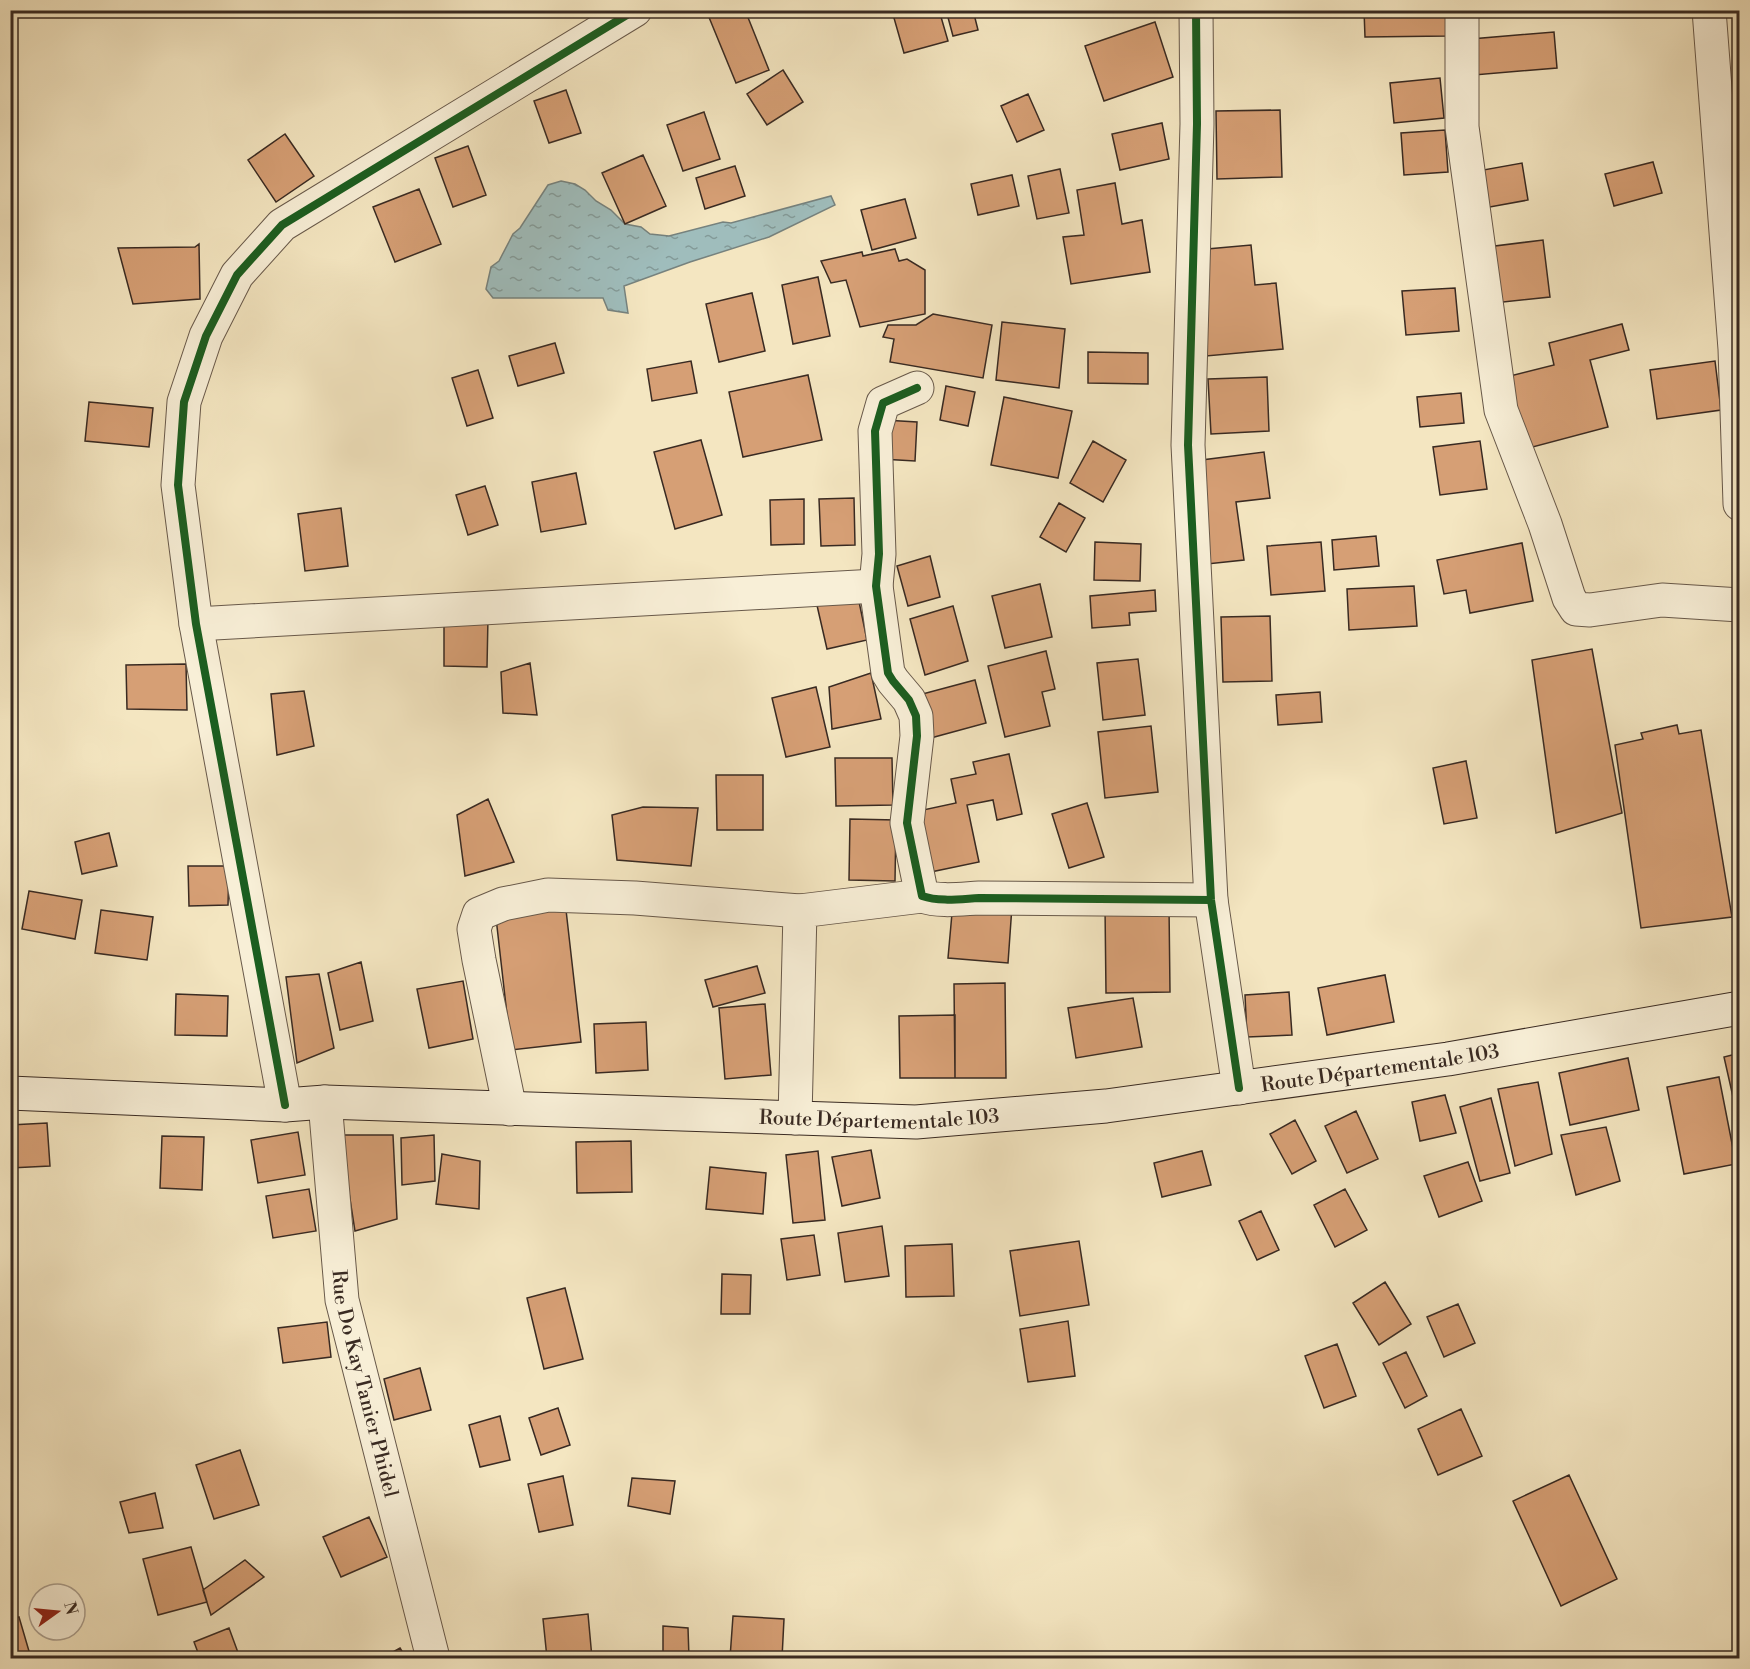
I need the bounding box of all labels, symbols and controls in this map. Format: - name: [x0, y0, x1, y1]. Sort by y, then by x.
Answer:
- street label: Route Départementale 103: [1259, 1039, 1501, 1099]
- street label: Route Départementale 103: [759, 1104, 1000, 1136]
- street label: Rue Do Kay Tanier Phidel: [325, 1269, 403, 1500]
- north arrow: [27, 1582, 87, 1642]
- text: N: [59, 1600, 82, 1617]

